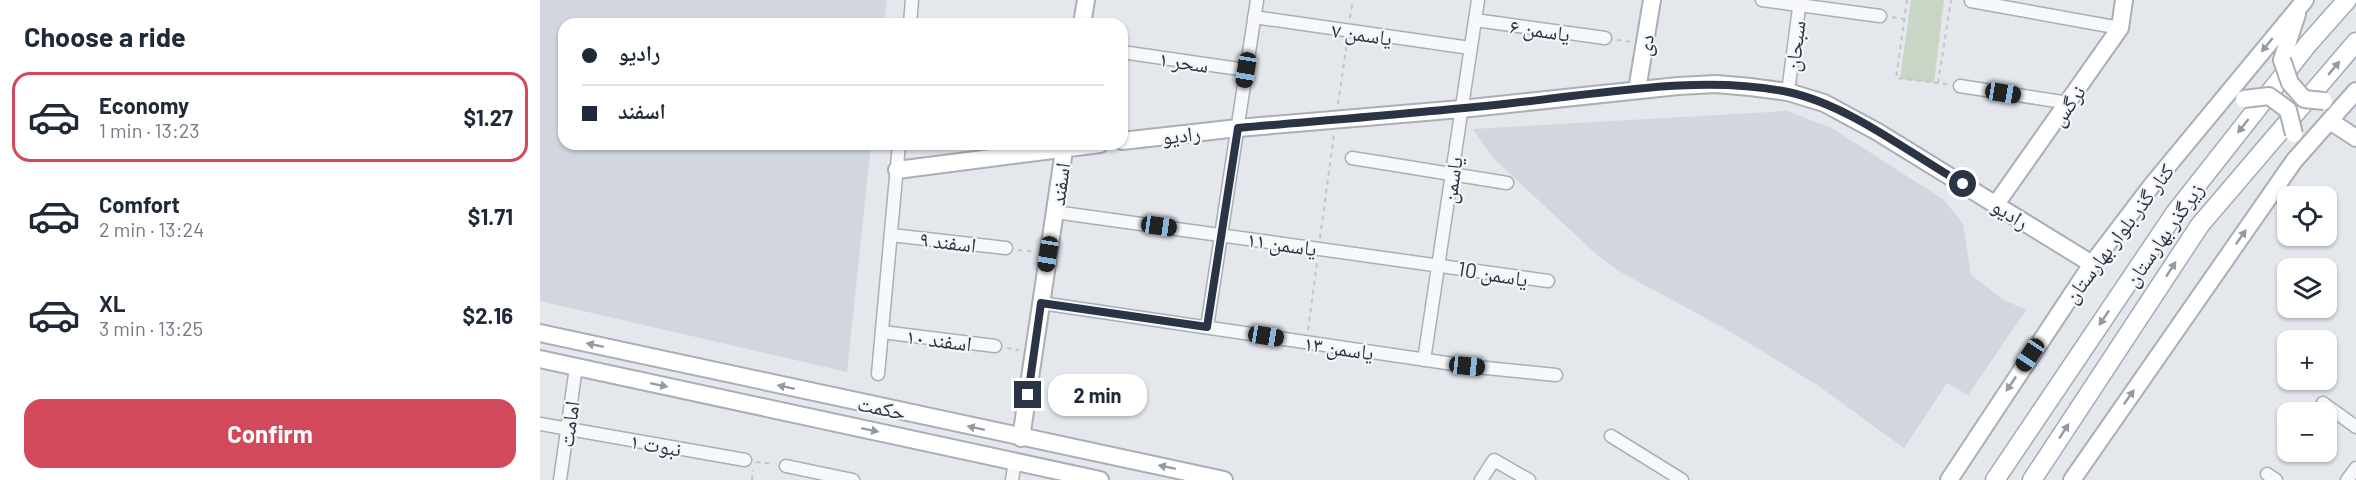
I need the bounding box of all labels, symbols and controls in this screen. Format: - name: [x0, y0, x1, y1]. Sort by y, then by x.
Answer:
- street label: یاسمن ۶: [1508, 12, 1572, 48]
- street label: یاسمن ۷: [1330, 16, 1394, 52]
- street label: سبحان: [1778, 19, 1811, 73]
- text: Choose a ride: [24, 20, 186, 52]
- street label: دی: [1630, 32, 1659, 58]
- one-way arrow: [2261, 37, 2274, 52]
- text: رادیو: [618, 39, 660, 65]
- street label: سحر ۱: [1158, 45, 1210, 77]
- car: [1234, 51, 1258, 89]
- one-way arrow: [2327, 60, 2340, 76]
- street label: نرگس: [2044, 80, 2092, 131]
- car: [1984, 81, 2022, 105]
- icon: car: [27, 90, 81, 144]
- text: Economy: [99, 92, 189, 118]
- text: اسفند: [618, 97, 666, 123]
- text: $1.27: [463, 104, 513, 130]
- text: 1 min · 13:23: [99, 118, 200, 142]
- street label: رادیو: [1160, 119, 1202, 149]
- one-way arrow: [2238, 119, 2250, 134]
- street label: یاسمن: [1435, 155, 1469, 205]
- street label: کنار گذر بلوار بهارستان: [2058, 158, 2179, 308]
- street label: اسفند: [1044, 161, 1074, 207]
- route start: [1949, 170, 1976, 197]
- street label: زیرگذر بهارستان: [2118, 177, 2209, 291]
- map controls: [2277, 186, 2337, 462]
- button: locate: [2277, 186, 2337, 246]
- icon: car: [27, 189, 81, 243]
- text: Comfort: [99, 191, 180, 217]
- street label: رادیو: [1988, 192, 2034, 234]
- text: $1.71: [468, 203, 513, 229]
- car: [1140, 215, 1178, 237]
- text: 2 min · 13:24: [99, 217, 204, 241]
- street label: اسفند ۹: [918, 225, 978, 257]
- street label: یاسمن ۱۱: [1245, 226, 1319, 262]
- one-way arrow: [2235, 230, 2247, 246]
- car: [1036, 235, 1060, 273]
- street label: یاسمن 10: [1456, 255, 1530, 293]
- button: layers: [2277, 258, 2337, 318]
- one-way arrow: [2166, 260, 2177, 277]
- icon: car: [27, 288, 81, 342]
- text: XL: [99, 290, 125, 316]
- text: $2.16: [463, 302, 513, 328]
- one-way arrow: [2099, 310, 2110, 326]
- text: 3 min · 13:25: [99, 316, 203, 340]
- street label: اسفند ۱۰: [905, 323, 973, 355]
- car: [1247, 324, 1285, 348]
- street label: یاسمن ۱۳: [1302, 330, 1376, 366]
- button: +: [2277, 330, 2337, 390]
- car: [2012, 335, 2048, 375]
- one-way arrow: [585, 340, 604, 349]
- car: [1448, 355, 1486, 377]
- callout: 2 min: [1049, 374, 1148, 416]
- one-way arrow: [2005, 376, 2016, 393]
- one-way arrow: [649, 381, 668, 390]
- one-way arrow: [776, 381, 795, 391]
- route end: [1014, 381, 1041, 408]
- text: 2 min: [1074, 383, 1121, 407]
- street label: حکمت: [856, 390, 908, 424]
- one-way arrow: [2123, 390, 2135, 406]
- button: Confirm: [24, 399, 516, 468]
- street label: امامت: [552, 399, 584, 449]
- button: −: [2277, 402, 2337, 462]
- one-way arrow: [967, 423, 986, 432]
- one-way arrow: [2058, 423, 2069, 439]
- one-way arrow: [861, 426, 879, 436]
- street label: نبوت ۱: [628, 427, 684, 461]
- one-way arrow: [1158, 462, 1177, 472]

